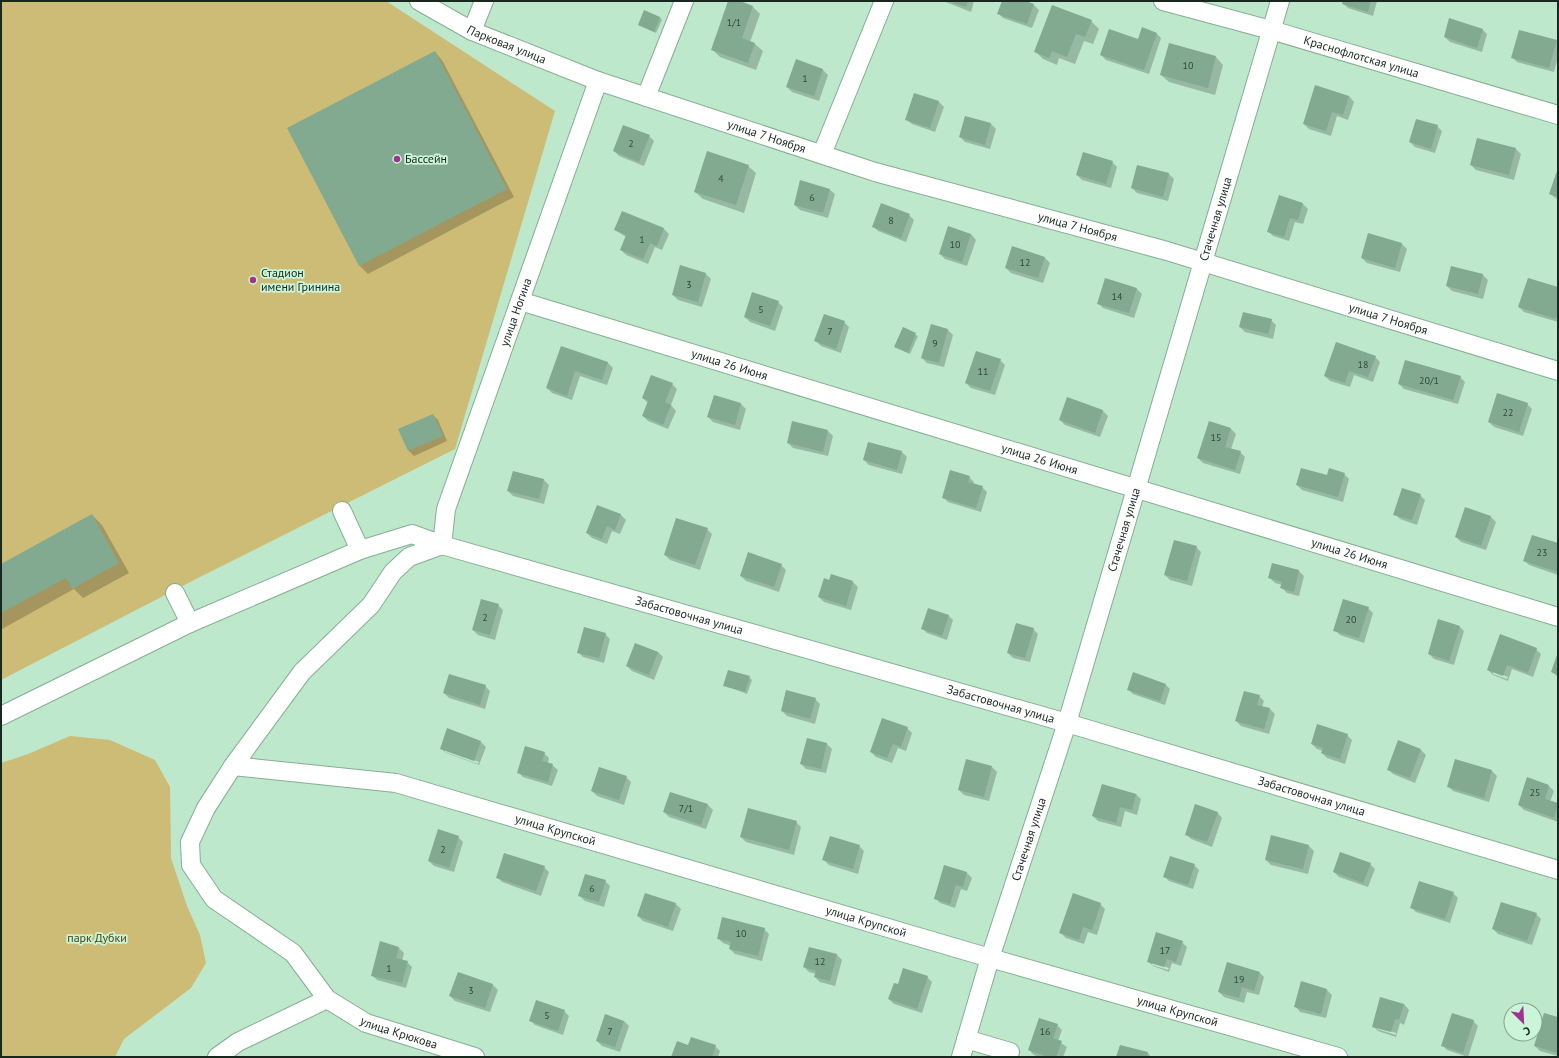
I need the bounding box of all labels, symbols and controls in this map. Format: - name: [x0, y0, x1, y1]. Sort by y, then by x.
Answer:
- house number: 1/1: [727, 16, 741, 29]
- street label: Парковая улица: [464, 22, 548, 67]
- street label: Краснофлотская улица: [1302, 32, 1421, 80]
- house number: 10: [1183, 59, 1194, 72]
- house number: 1: [802, 72, 808, 85]
- street label: улица 7 Ноября: [726, 116, 808, 156]
- house number: 2: [628, 137, 634, 150]
- place label: Бассейн: [405, 151, 447, 166]
- marker: Бассейн: [392, 154, 402, 164]
- house number: 4: [718, 172, 724, 185]
- street label: Стачечная улица: [1196, 175, 1235, 262]
- house number: 6: [809, 191, 815, 204]
- street label: улица 7 Ноября: [1036, 208, 1119, 244]
- house number: 8: [888, 214, 894, 227]
- house number: 1: [639, 233, 645, 246]
- house number: 10: [950, 238, 961, 251]
- house number: 12: [1020, 256, 1030, 269]
- place label: Стадион имени Гринина: [261, 265, 340, 294]
- marker: Стадион имени Гринина: [248, 275, 258, 285]
- street label: улица Ногина: [496, 276, 534, 348]
- house number: 3: [686, 278, 692, 291]
- house number: 14: [1112, 290, 1123, 303]
- street label: улица 7 Ноября: [1347, 299, 1430, 338]
- house number: 5: [758, 303, 764, 316]
- house number: 7: [827, 325, 833, 338]
- house number: 9: [932, 337, 938, 350]
- street label: улица 26 Июня: [690, 346, 770, 383]
- house number: 18: [1358, 358, 1368, 371]
- house number: 11: [978, 365, 988, 378]
- house number: 20/1: [1419, 374, 1439, 387]
- house number: 22: [1503, 406, 1513, 419]
- house number: 15: [1211, 431, 1221, 444]
- street label: улица 26 Июня: [1000, 440, 1080, 477]
- street label: Стачечная улица: [1104, 486, 1143, 573]
- street label: улица 26 Июня: [1310, 534, 1390, 572]
- house number: 23: [1537, 546, 1547, 559]
- street label: Забастовочная улица: [634, 592, 745, 637]
- house number: 2: [482, 611, 488, 624]
- house number: 20: [1346, 613, 1357, 626]
- street label: Забастовочная улица: [945, 681, 1057, 726]
- street label: Забастовочная улица: [1256, 773, 1367, 819]
- house number: 25: [1530, 786, 1540, 799]
- street label: Стачечная улица: [1008, 796, 1049, 883]
- house number: 7/1: [679, 802, 693, 815]
- street label: улица Крупской: [513, 810, 598, 848]
- house number: 2: [440, 843, 446, 856]
- house number: 6: [589, 882, 595, 895]
- street label: улица Крупской: [824, 902, 908, 940]
- house number: 10: [736, 927, 747, 940]
- park label: парк Дубки: [67, 930, 127, 945]
- house number: 17: [1160, 944, 1170, 957]
- house number: 12: [815, 955, 825, 968]
- house number: 1: [386, 962, 392, 975]
- house number: 19: [1234, 973, 1244, 986]
- house number: 3: [468, 984, 474, 997]
- street label: улица Крупской: [1135, 992, 1220, 1029]
- north arrow: [1503, 1002, 1543, 1042]
- house number: 5: [544, 1009, 550, 1022]
- street label: улица Крюкова: [357, 1013, 439, 1052]
- text: С: [1521, 1023, 1533, 1039]
- house number: 7: [607, 1025, 613, 1038]
- house number: 16: [1040, 1025, 1050, 1038]

